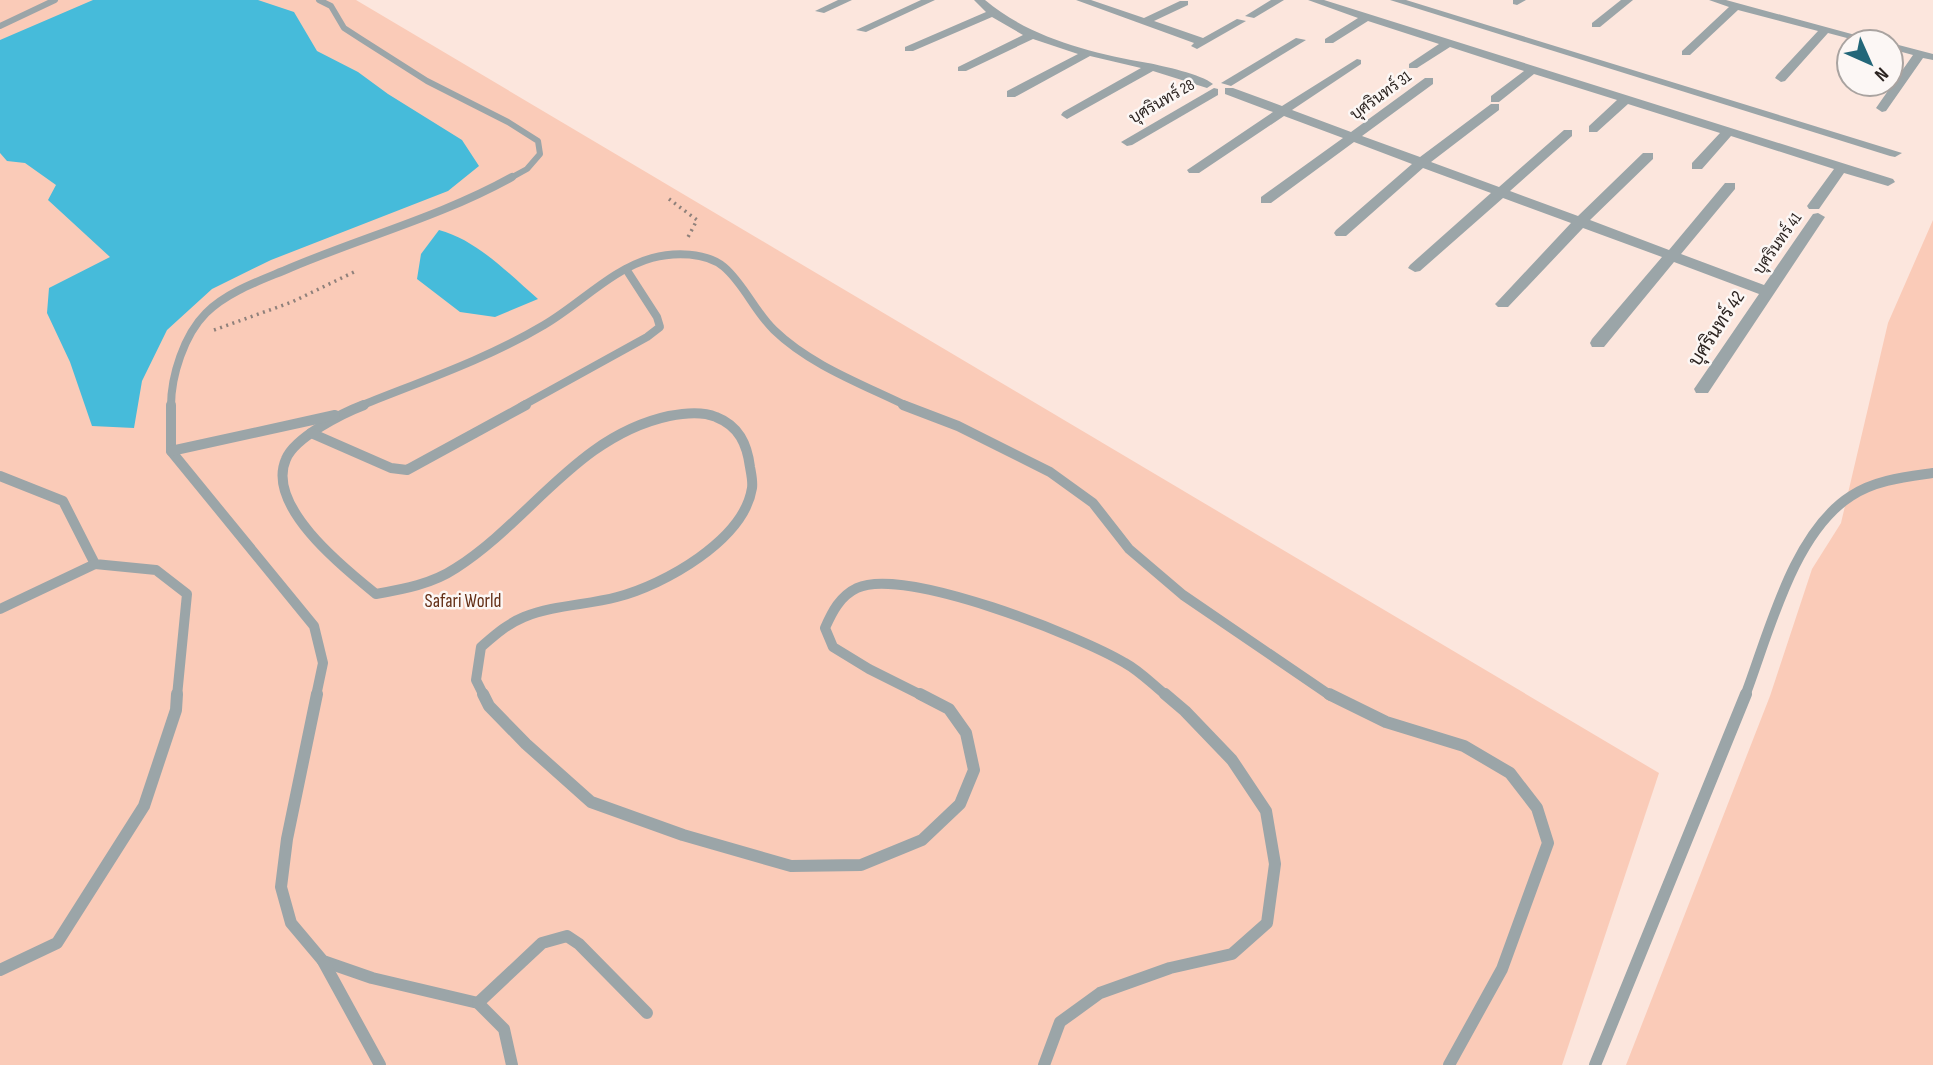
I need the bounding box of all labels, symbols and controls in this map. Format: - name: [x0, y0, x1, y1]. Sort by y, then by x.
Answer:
- north arrow: [1835, 28, 1905, 98]
- text: N: [1869, 62, 1893, 86]
- street label: บุศรินทร์ 31: [1344, 64, 1416, 125]
- street label: บุศรินทร์ 28: [1124, 72, 1199, 129]
- street label: บุศรินทร์ 41: [1747, 207, 1807, 279]
- street label: บุศรินทร์ 42: [1682, 286, 1750, 371]
- park label: Safari World: [425, 590, 501, 613]

